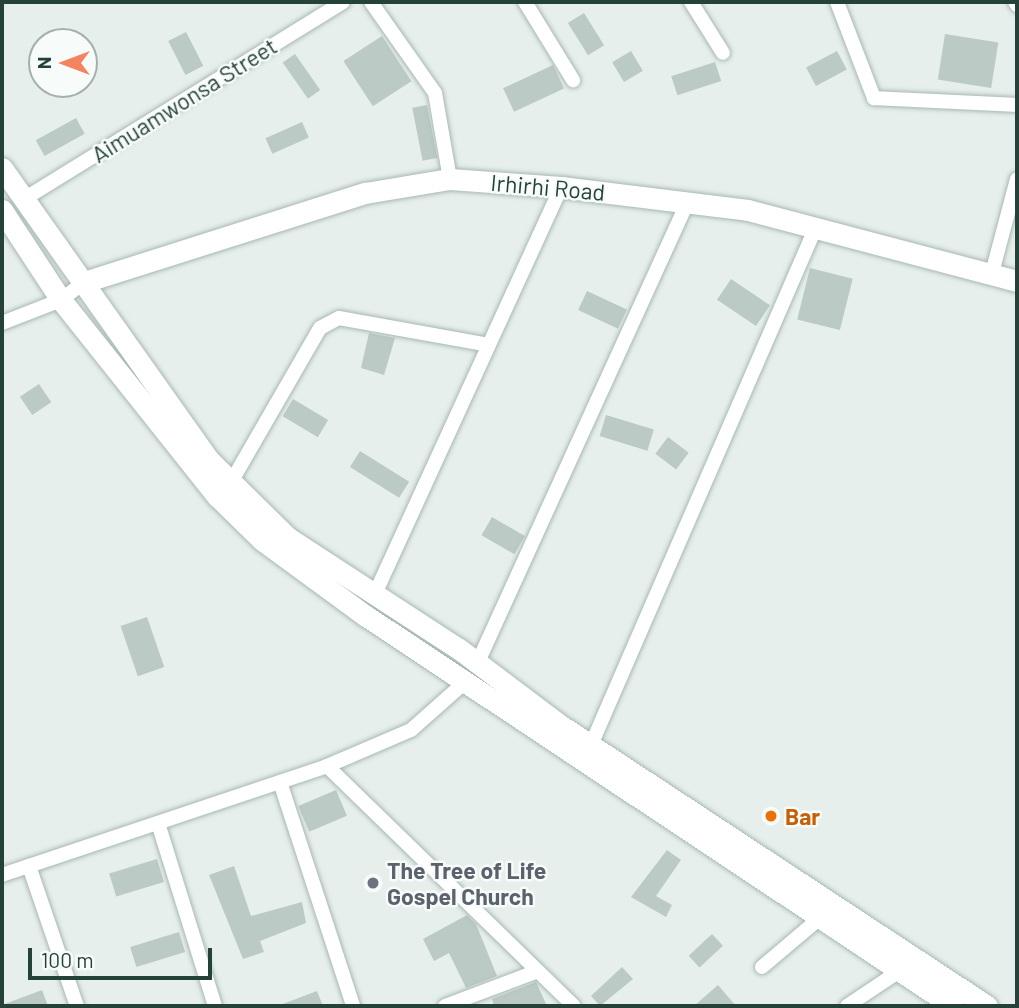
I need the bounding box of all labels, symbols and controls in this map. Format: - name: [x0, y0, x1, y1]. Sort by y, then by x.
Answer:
- north arrow: [28, 28, 98, 98]
- street label: Aimuamwonsa Street: [86, 32, 282, 168]
- text: N: [32, 57, 55, 69]
- street label: Irhirhi Road: [490, 168, 606, 206]
- place label: Bar: [785, 802, 820, 830]
- marker: Bar: [763, 808, 779, 824]
- place label: The Tree of Life Gospel Church: [387, 856, 546, 910]
- marker: The Tree of Life Gospel Church: [365, 875, 381, 891]
- scale bar: [32, 934, 215, 978]
- text: 100 m: [41, 947, 94, 972]

